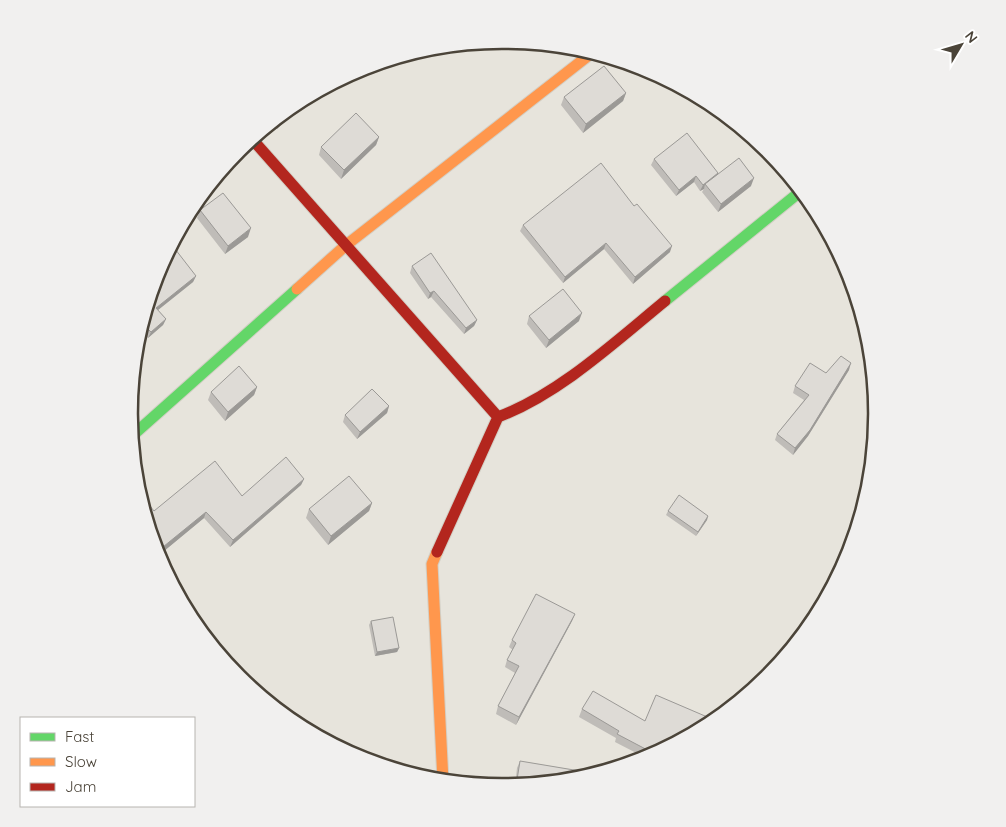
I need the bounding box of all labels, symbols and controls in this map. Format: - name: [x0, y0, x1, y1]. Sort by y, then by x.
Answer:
- north arrow: [936, 20, 986, 70]
- text: N: [961, 27, 982, 47]
- legend: [20, 717, 195, 807]
- text: Fast: [65, 727, 94, 746]
- text: Slow: [65, 752, 97, 771]
- text: Jam: [65, 777, 96, 796]

